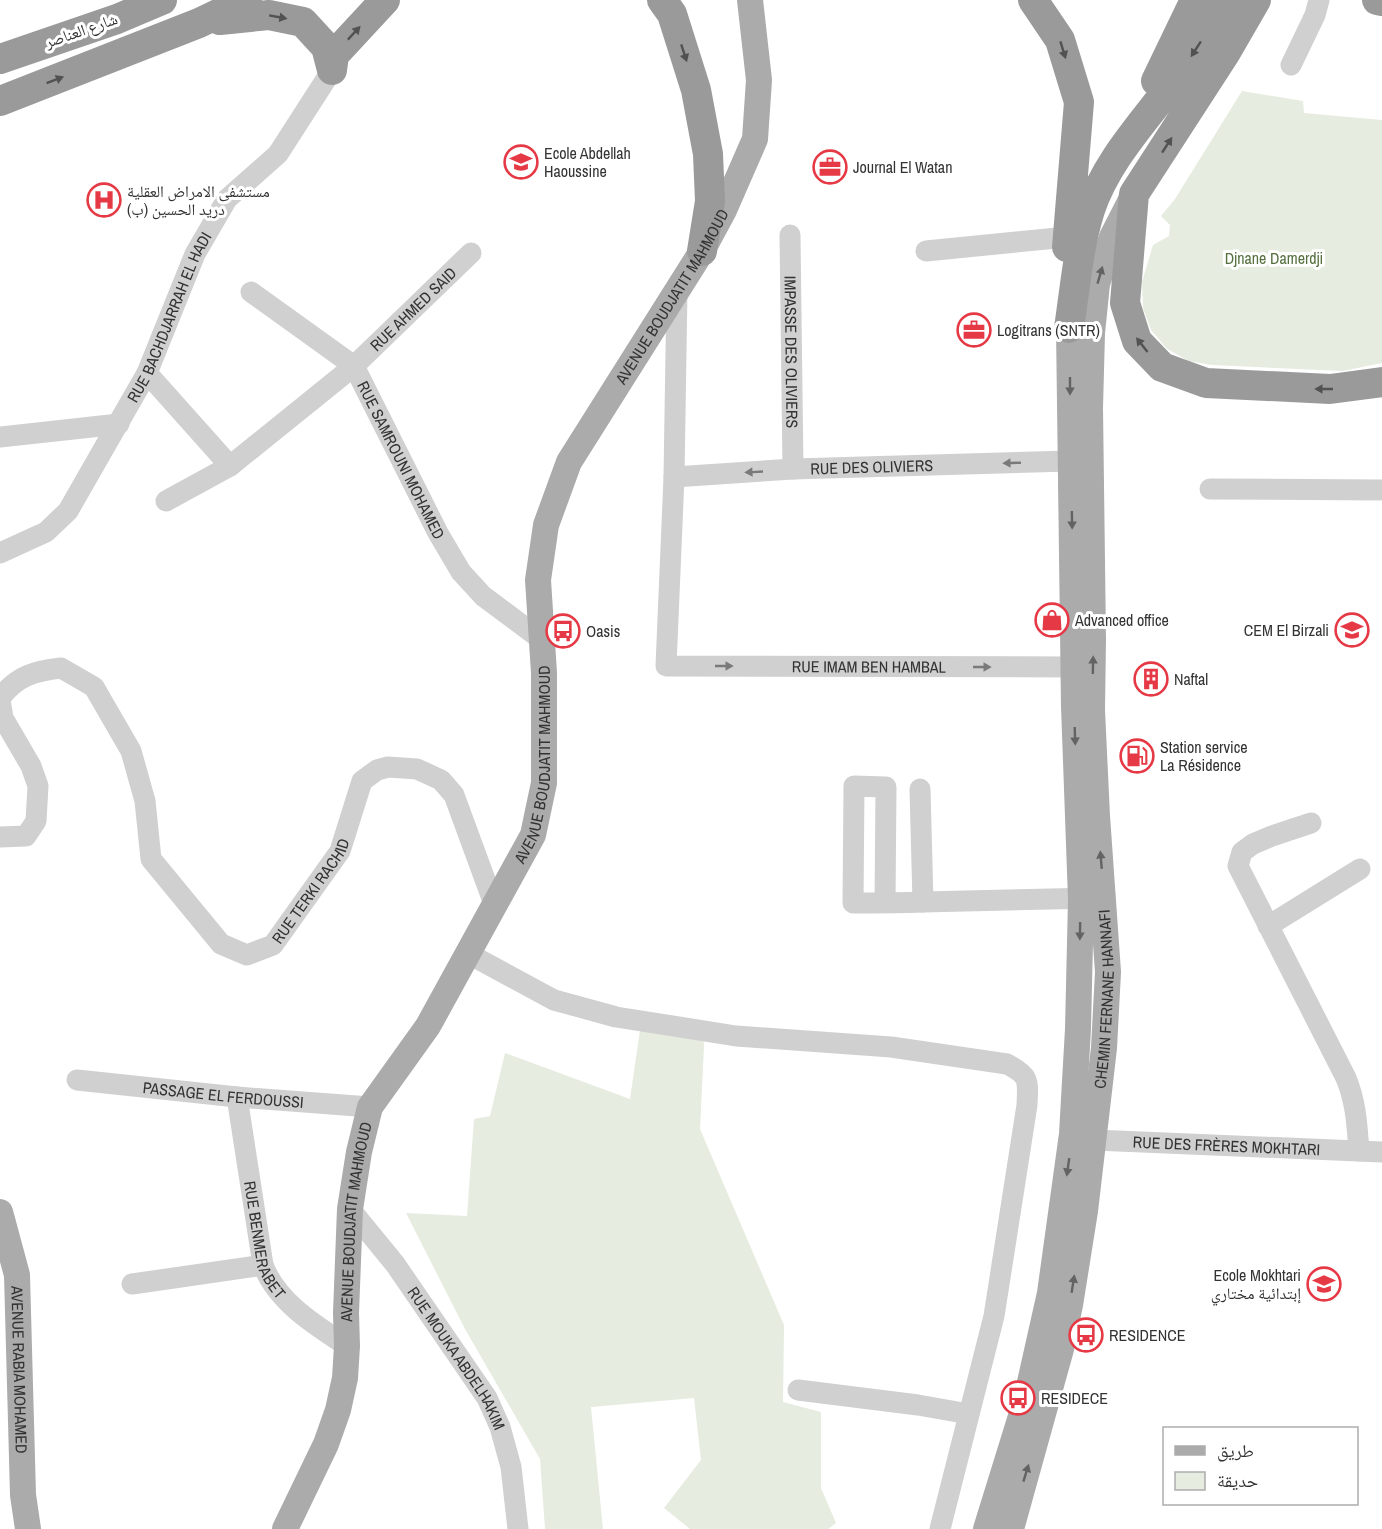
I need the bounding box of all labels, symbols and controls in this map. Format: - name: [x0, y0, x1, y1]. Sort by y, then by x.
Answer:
- street label: شارع العناصر: [41, 7, 120, 53]
- one-way arrow: [268, 13, 287, 22]
- one-way arrow: [347, 25, 361, 40]
- one-way arrow: [1059, 41, 1068, 59]
- one-way arrow: [1190, 41, 1202, 57]
- one-way arrow: [680, 44, 690, 62]
- one-way arrow: [46, 75, 64, 85]
- one-way arrow: [1161, 137, 1172, 154]
- place label: Ecole Abdellah Haoussine: [544, 142, 631, 182]
- school or university icon: Ecole Abdellah Haoussine: [503, 144, 539, 180]
- office icon: Journal El Watan: [812, 149, 848, 185]
- place label: Journal El Watan: [853, 156, 952, 178]
- place label: مستشفى الامراض العقلية دريد الحسين (ب): [127, 180, 270, 220]
- hospital icon: مستشفى الامراض العقلية دريد الحسين (ب): [86, 182, 122, 218]
- street label: AVENUE BOUDJATIT MAHMOUD: [609, 205, 734, 389]
- street label: RUE BACHDJARRAH EL HADI: [122, 228, 216, 406]
- park label: Djnane Damerdji: [1225, 247, 1323, 269]
- street label: RUE AHMED SAID: [365, 262, 461, 356]
- one-way arrow: [1096, 266, 1105, 284]
- street label: IMPASSE DES OLIVIERS: [780, 276, 803, 429]
- office icon: Logitrans (SNTR): [956, 312, 992, 348]
- place label: Logitrans (SNTR): [997, 319, 1100, 341]
- one-way arrow: [1136, 337, 1149, 353]
- street label: RUE SAMROUNI MOHAMED: [352, 377, 450, 543]
- one-way arrow: [1065, 377, 1075, 396]
- one-way arrow: [1315, 384, 1334, 394]
- street label: RUE DES OLIVIERS: [810, 454, 934, 479]
- one-way arrow: [1002, 458, 1021, 468]
- one-way arrow: [745, 467, 764, 476]
- one-way arrow: [1067, 510, 1076, 529]
- shop icon: Advanced office: [1034, 602, 1070, 638]
- place label: Advanced office: [1074, 609, 1169, 631]
- school or university icon: CEM El Birzali: [1334, 612, 1370, 648]
- bus stop icon: Oasis: [545, 613, 581, 649]
- place label: CEM El Birzali: [1244, 619, 1329, 641]
- place label: Oasis: [586, 620, 620, 642]
- street label: RUE IMAM BEN HAMBAL: [792, 655, 947, 678]
- one-way arrow: [1088, 656, 1098, 675]
- one-way arrow: [715, 661, 734, 671]
- building icon: Naftal: [1133, 661, 1169, 697]
- one-way arrow: [973, 662, 992, 672]
- street label: AVENUE BOUDJATIT MAHMOUD: [508, 665, 555, 868]
- place label: Naftal: [1174, 668, 1208, 690]
- one-way arrow: [1071, 726, 1080, 745]
- place label: Station service La Résidence: [1160, 736, 1248, 776]
- fuel station icon: Station service La Résidence: [1119, 738, 1155, 774]
- street label: RUE TERKI RACHID: [267, 836, 354, 948]
- one-way arrow: [1096, 850, 1106, 869]
- street label: CHEMIN FERNANE HANNAFI: [1088, 909, 1119, 1090]
- one-way arrow: [1075, 921, 1085, 940]
- street label: PASSAGE EL FERDOUSSI: [142, 1076, 304, 1113]
- street label: AVENUE BOUDJATIT MAHMOUD: [335, 1120, 377, 1323]
- street label: RUE DES FRÈRES MOKHTARI: [1132, 1131, 1320, 1160]
- one-way arrow: [1063, 1158, 1072, 1177]
- street label: RUE BENMERABET: [239, 1179, 291, 1303]
- place label: Ecole Mokhtari إبتدائية مختاري: [1211, 1264, 1301, 1306]
- school or university icon: Ecole Mokhtari إبتدائية مختاري: [1306, 1266, 1342, 1302]
- one-way arrow: [1069, 1274, 1078, 1293]
- street label: RUE MOUKA ABDELHAKIM: [403, 1282, 511, 1433]
- street label: AVENUE RABIA MOHAMED: [6, 1285, 33, 1454]
- bus stop icon: RESIDENCE: [1068, 1317, 1104, 1353]
- place label: RESIDENCE: [1109, 1324, 1186, 1346]
- bus stop icon: RESIDECE: [1000, 1380, 1036, 1416]
- place label: RESIDECE: [1041, 1387, 1108, 1409]
- legend: [1163, 1427, 1358, 1505]
- text: طريق: [1217, 1438, 1254, 1463]
- one-way arrow: [1022, 1464, 1031, 1482]
- text: حديقة: [1217, 1468, 1258, 1493]

